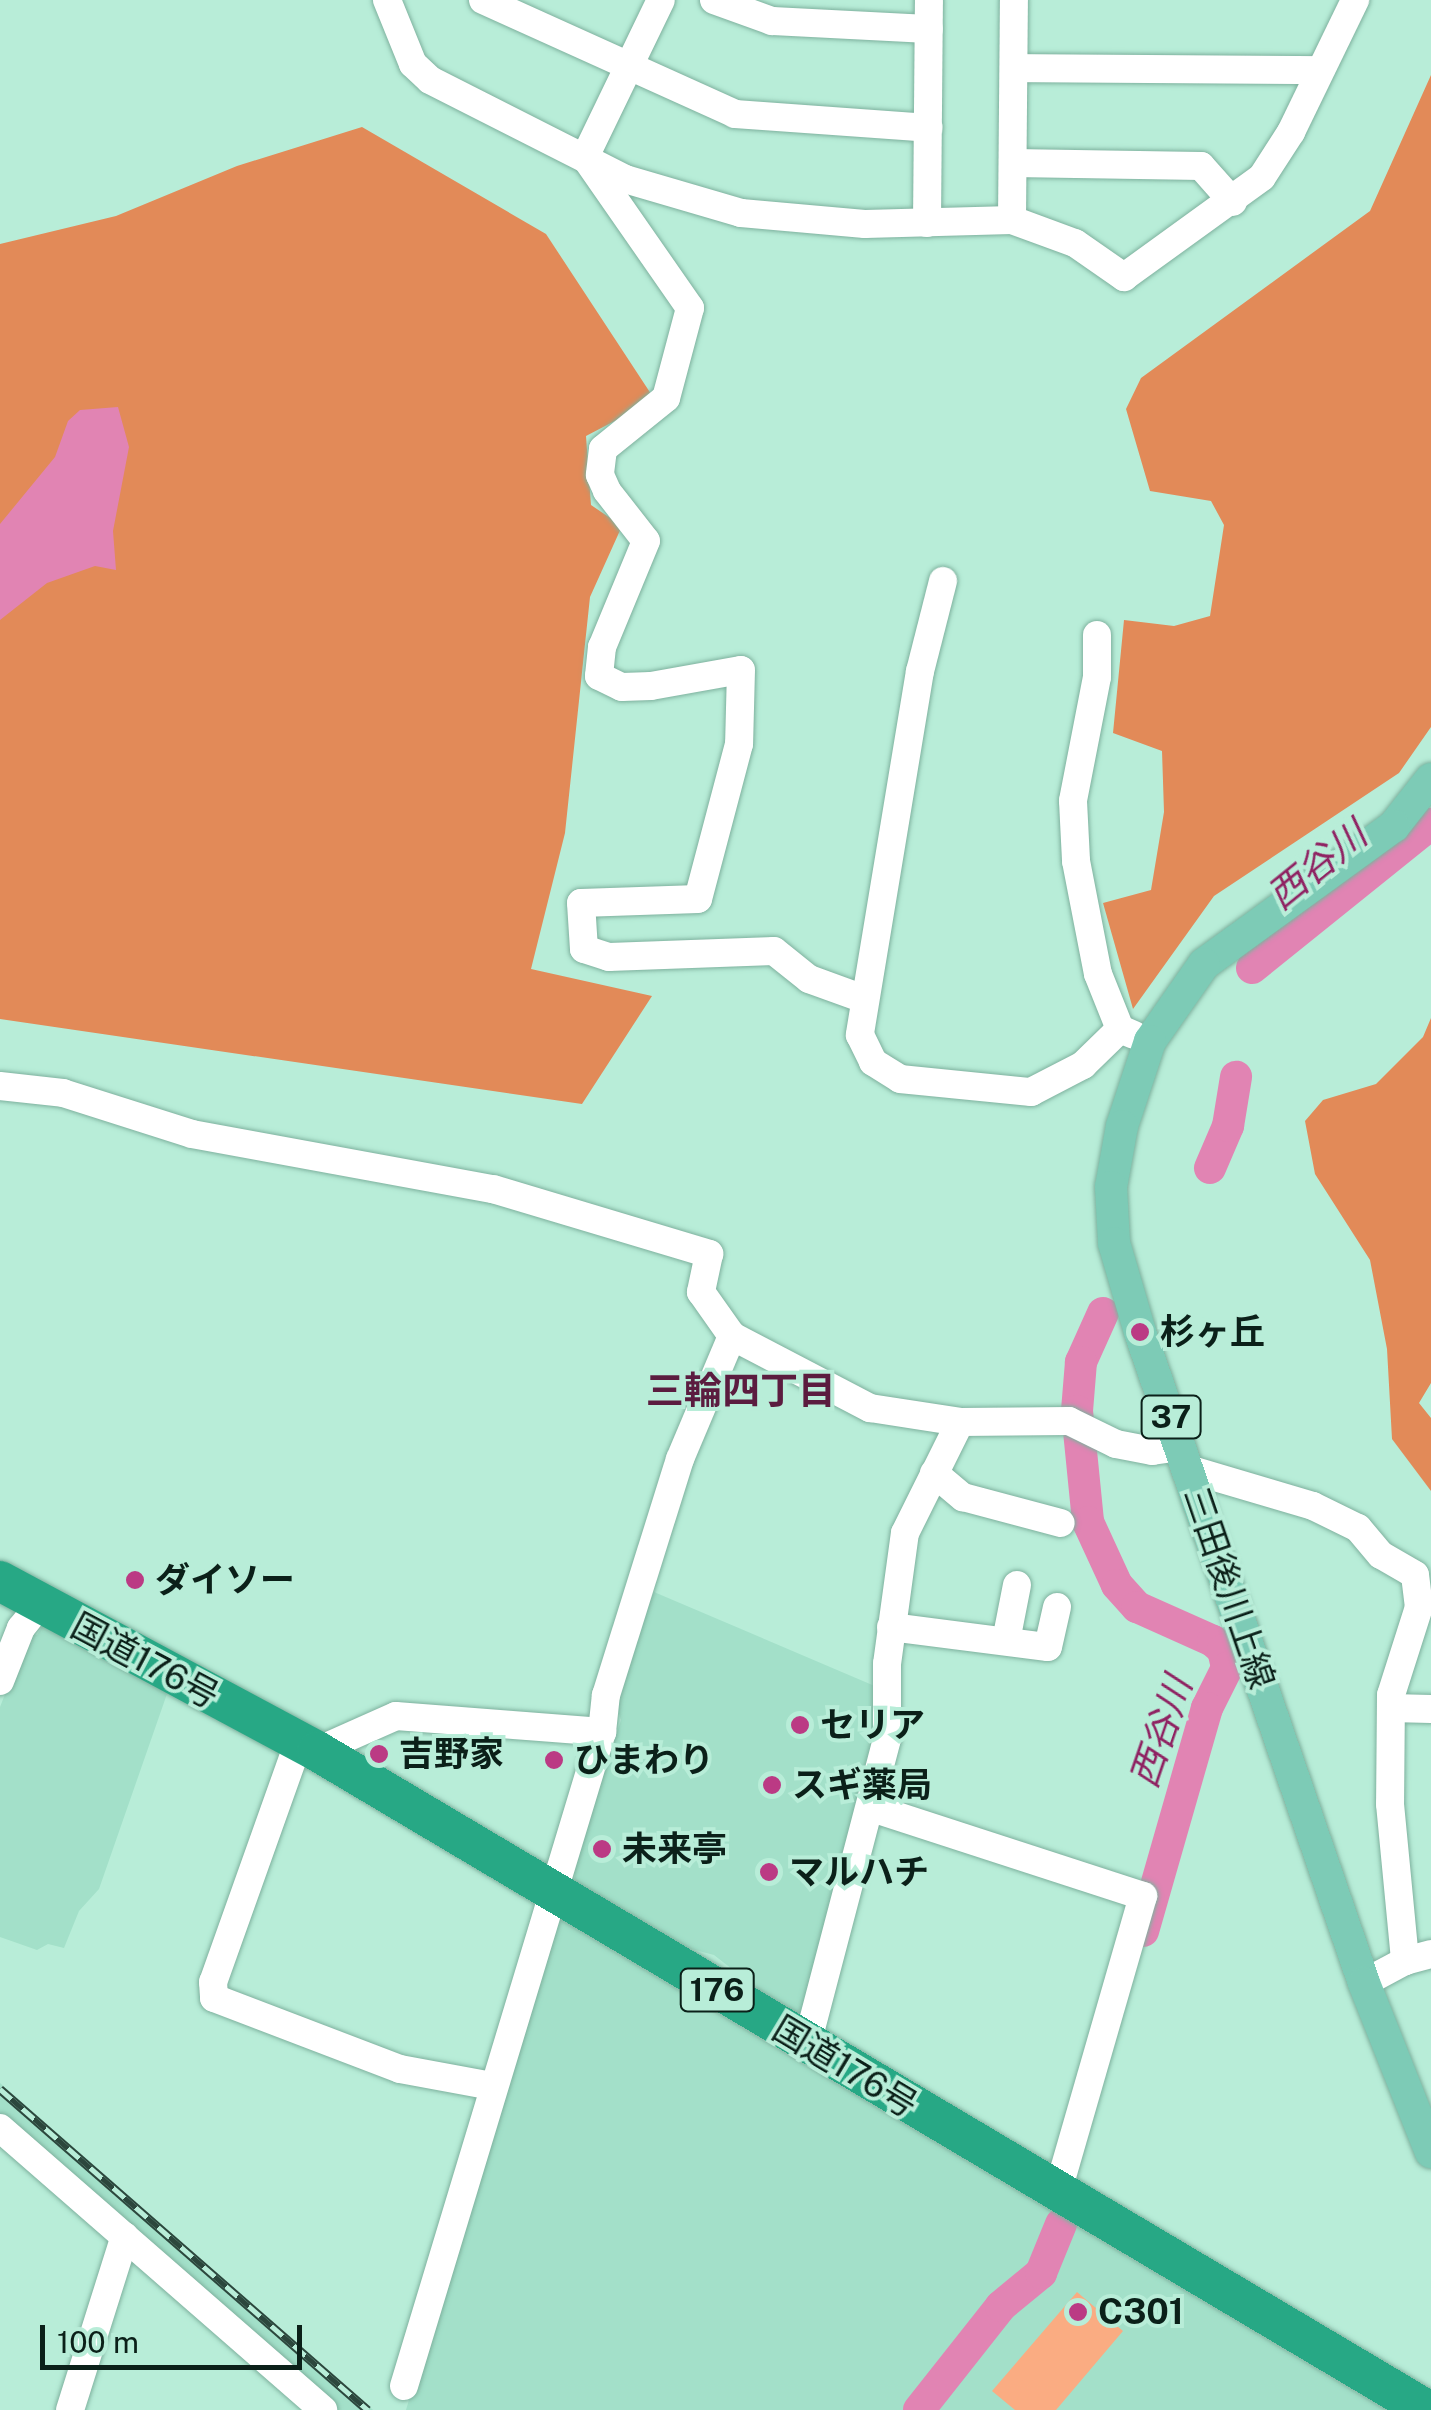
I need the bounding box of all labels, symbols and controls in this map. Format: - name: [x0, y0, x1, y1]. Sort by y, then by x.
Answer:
- water label: 西谷川: [1258, 811, 1376, 919]
- place label: 杉ヶ丘: [1160, 1311, 1265, 1353]
- marker: 杉ヶ丘: [1129, 1321, 1151, 1343]
- district label: 三輪四丁目: [646, 1368, 836, 1414]
- road number: 37: [1138, 1390, 1204, 1444]
- street label: 三田後川上線: [1175, 1482, 1283, 1694]
- place label: ダイソー: [155, 1559, 295, 1601]
- marker: ダイソー: [124, 1569, 146, 1591]
- street label: 国道176号: [64, 1605, 226, 1717]
- water label: 西谷川: [1121, 1671, 1201, 1793]
- place label: セリア: [820, 1704, 925, 1746]
- marker: セリア: [789, 1714, 811, 1736]
- place label: 吉野家: [399, 1733, 504, 1775]
- place label: ひまわり: [574, 1739, 714, 1781]
- marker: 吉野家: [368, 1743, 390, 1765]
- marker: ひまわり: [543, 1749, 565, 1771]
- place label: スギ薬局: [792, 1764, 932, 1806]
- marker: スギ薬局: [761, 1774, 783, 1796]
- place label: 未来亭: [622, 1828, 727, 1870]
- marker: 未来亭: [591, 1838, 613, 1860]
- place label: マルハチ: [789, 1851, 929, 1893]
- marker: マルハチ: [758, 1861, 780, 1883]
- road number: 176: [680, 1963, 754, 2017]
- street label: 国道176号: [765, 2007, 925, 2127]
- place label: C301: [1098, 2291, 1184, 2333]
- marker: C301: [1067, 2301, 1089, 2323]
- scale bar: [45, 2305, 308, 2367]
- text: 100 m: [57, 2324, 139, 2360]

